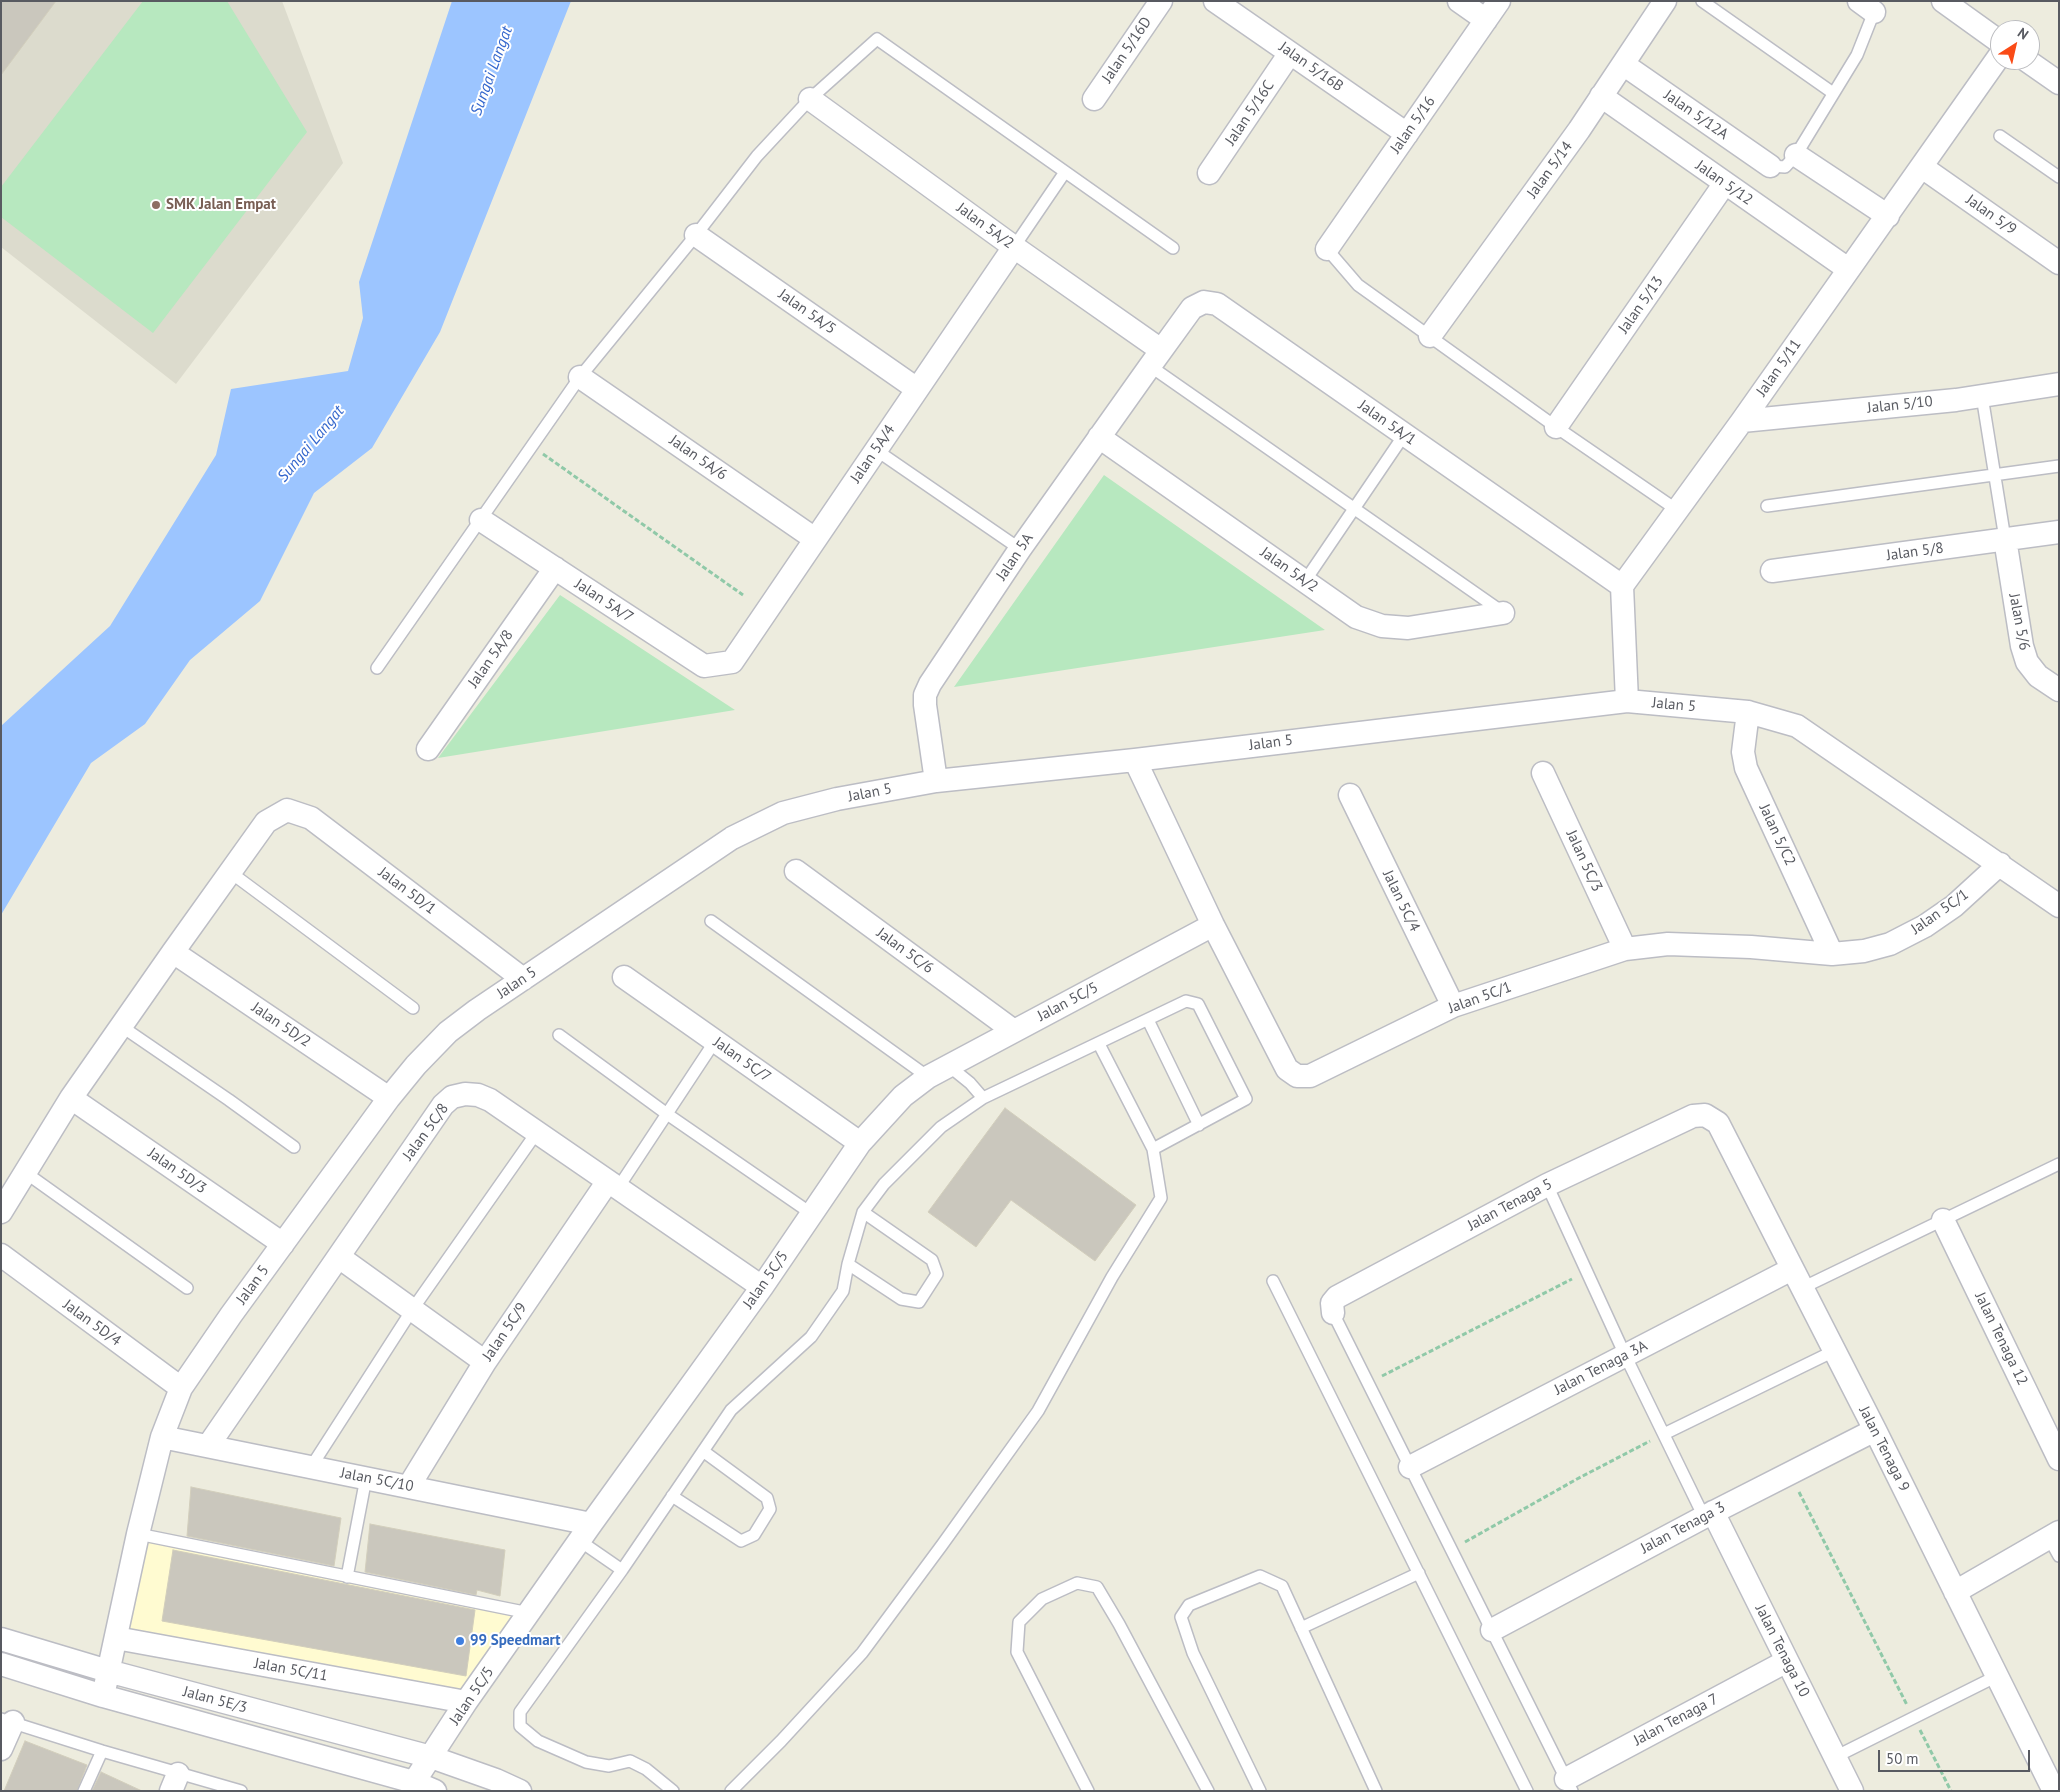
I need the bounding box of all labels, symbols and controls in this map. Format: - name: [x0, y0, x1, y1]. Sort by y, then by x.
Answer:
- street label: Jalan 5/16D: [1098, 14, 1156, 86]
- north arrow: [1990, 20, 2040, 70]
- water label: Sungai Langat: [467, 24, 517, 118]
- text: N: [2014, 24, 2032, 44]
- street label: Jalan 5/16B: [1275, 38, 1347, 96]
- street label: Jalan 5/16C: [1222, 77, 1278, 149]
- street label: Jalan 5/12A: [1660, 86, 1732, 144]
- street label: Jalan 5/16: [1387, 93, 1439, 157]
- street label: Jalan 5/14: [1523, 138, 1577, 202]
- street label: Jalan 5/12: [1692, 157, 1756, 209]
- street label: Jalan 5/9: [1962, 191, 2020, 239]
- place label: SMK Jalan Empat: [166, 196, 276, 214]
- marker: SMK Jalan Empat: [150, 199, 162, 211]
- street label: Jalan 5A/2: [953, 199, 1017, 253]
- street label: Jalan 5/13: [1615, 273, 1667, 337]
- street label: Jalan 5A/5: [775, 286, 839, 338]
- street label: Jalan 5/11: [1753, 336, 1805, 400]
- street label: Jalan 5/10: [1866, 393, 1934, 417]
- street label: Jalan 5A/1: [1355, 397, 1419, 449]
- water label: Sungai Langat: [274, 402, 348, 486]
- street label: Jalan 5A/4: [847, 421, 899, 487]
- street label: Jalan 5A/6: [666, 432, 730, 484]
- street label: Jalan 5A: [993, 530, 1037, 584]
- street label: Jalan 5/8: [1885, 539, 1945, 565]
- street label: Jalan 5A/2: [1257, 544, 1321, 596]
- street label: Jalan 5A/7: [571, 575, 637, 627]
- street label: Jalan 5/6: [2005, 592, 2033, 652]
- street label: Jalan 5A/8: [465, 627, 517, 691]
- street label: Jalan 5: [1651, 694, 1697, 716]
- street label: Jalan 5: [1248, 731, 1294, 755]
- street label: Jalan 5: [847, 780, 893, 806]
- street label: Jalan 5/C2: [1755, 801, 1799, 869]
- street label: Jalan 5C/3: [1562, 827, 1606, 895]
- street label: Jalan 5D/1: [375, 864, 439, 918]
- street label: Jalan 5C/4: [1378, 867, 1424, 935]
- street label: Jalan 5C/1: [1908, 886, 1972, 938]
- street label: Jalan 5C/6: [873, 924, 937, 978]
- street label: Jalan 5: [494, 963, 540, 1003]
- street label: Jalan 5C/1: [1446, 978, 1514, 1018]
- street label: Jalan 5C/5: [1035, 979, 1101, 1025]
- street label: Jalan 5D/2: [248, 999, 314, 1051]
- street label: Jalan 5C/7: [710, 1034, 774, 1086]
- street label: Jalan 5C/8: [399, 1100, 453, 1164]
- street label: Jalan 5D/3: [144, 1144, 210, 1198]
- street label: Jalan Tenaga 5: [1465, 1175, 1555, 1235]
- street label: Jalan 5C/5: [740, 1248, 792, 1312]
- street label: Jalan 5: [233, 1262, 273, 1308]
- street label: Jalan Tenaga 12: [1971, 1290, 2031, 1388]
- street label: Jalan 5D/4: [59, 1296, 125, 1350]
- street label: Jalan 5C/9: [479, 1300, 531, 1364]
- street label: Jalan Tenaga 3A: [1551, 1337, 1651, 1399]
- street label: Jalan Tenaga 9: [1855, 1403, 1913, 1495]
- street label: Jalan 5C/10: [339, 1464, 415, 1496]
- street label: Jalan Tenaga 3: [1638, 1498, 1728, 1558]
- street label: Jalan Tenaga 10: [1751, 1602, 1813, 1700]
- place label: 99 Speedmart: [470, 1632, 561, 1650]
- marker: 99 Speedmart: [454, 1635, 466, 1647]
- street label: Jalan 5C/11: [253, 1655, 329, 1685]
- street label: Jalan 5C/5: [446, 1664, 498, 1728]
- street label: Jalan 5E/3: [181, 1683, 249, 1717]
- street label: Jalan Tenaga 7: [1631, 1690, 1721, 1750]
- scale bar: [1880, 1740, 2032, 1772]
- text: 50 m: [1886, 1749, 1919, 1768]

